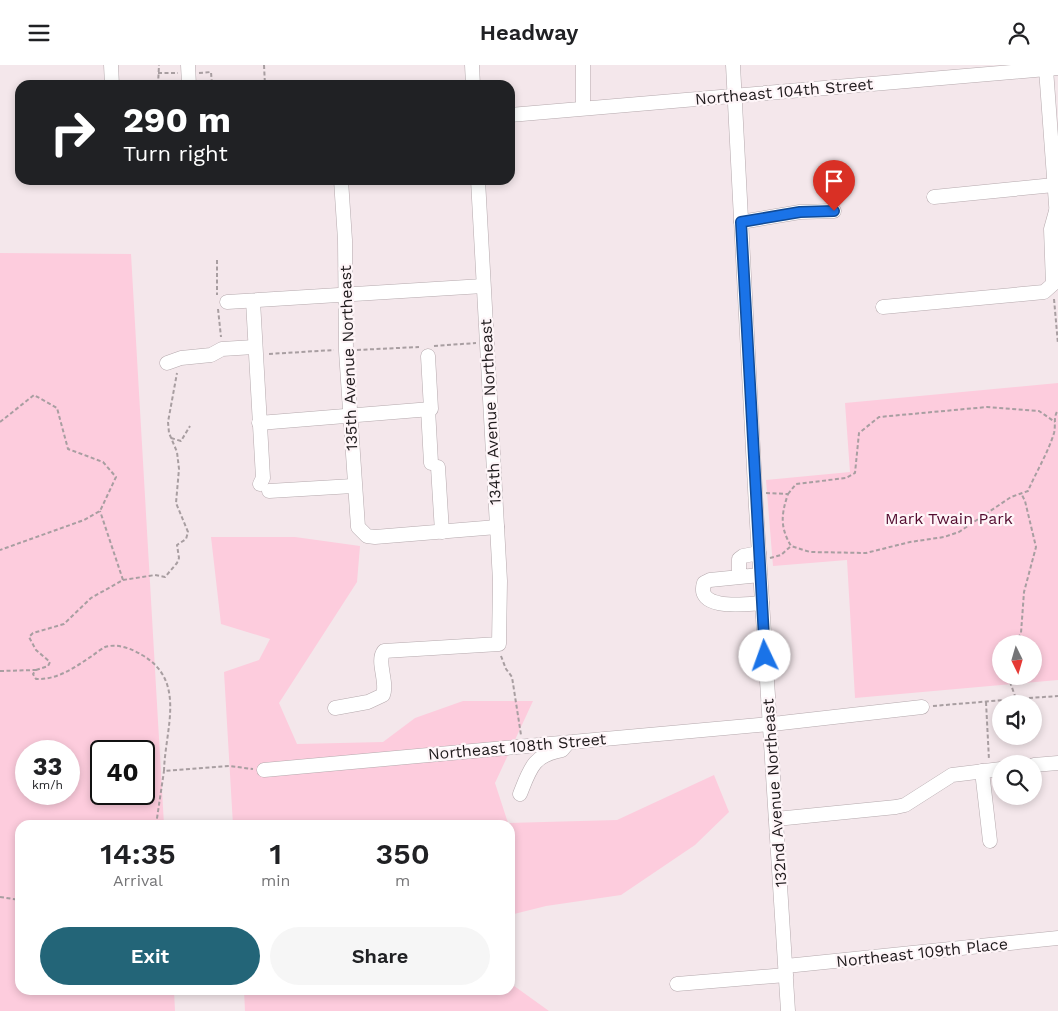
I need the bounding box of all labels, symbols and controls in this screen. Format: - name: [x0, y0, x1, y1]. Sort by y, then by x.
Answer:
- icon: menu: [25, 19, 53, 47]
- icon: person: [1005, 19, 1033, 47]
- text: Headway: [480, 20, 578, 45]
- street label: Northeast 104th Street: [694, 74, 874, 109]
- text: 290 m: [123, 99, 231, 141]
- icon: right: [40, 100, 105, 165]
- text: Turn right: [123, 141, 228, 166]
- pin: [813, 160, 855, 211]
- icon: arrive: [820, 167, 848, 195]
- street label: 135th Avenue Northeast: [336, 265, 361, 451]
- street label: 134th Avenue Northeast: [476, 318, 505, 505]
- park label: Mark Twain Park: [885, 509, 1013, 528]
- position arrow: [738, 629, 790, 681]
- north arrow: [992, 635, 1042, 685]
- map controls: [992, 635, 1042, 805]
- button: sound: [992, 695, 1042, 745]
- street label: 132nd Avenue Northeast: [758, 698, 791, 888]
- street label: Northeast 108th Street: [427, 729, 607, 764]
- speed limit sign: 40: [90, 740, 155, 805]
- text: 33: [33, 752, 62, 781]
- button: search: [992, 755, 1042, 805]
- text: km/h: [32, 778, 63, 792]
- text: 14:35: [100, 836, 176, 871]
- text: 1: [269, 836, 282, 871]
- text: 350: [376, 836, 430, 871]
- text: Arrival: [113, 871, 163, 890]
- text: min: [261, 871, 290, 890]
- text: m: [395, 871, 410, 890]
- button: Exit: [40, 927, 260, 985]
- button: Share: [270, 927, 490, 985]
- street label: Northeast 109th Place: [835, 934, 1009, 971]

